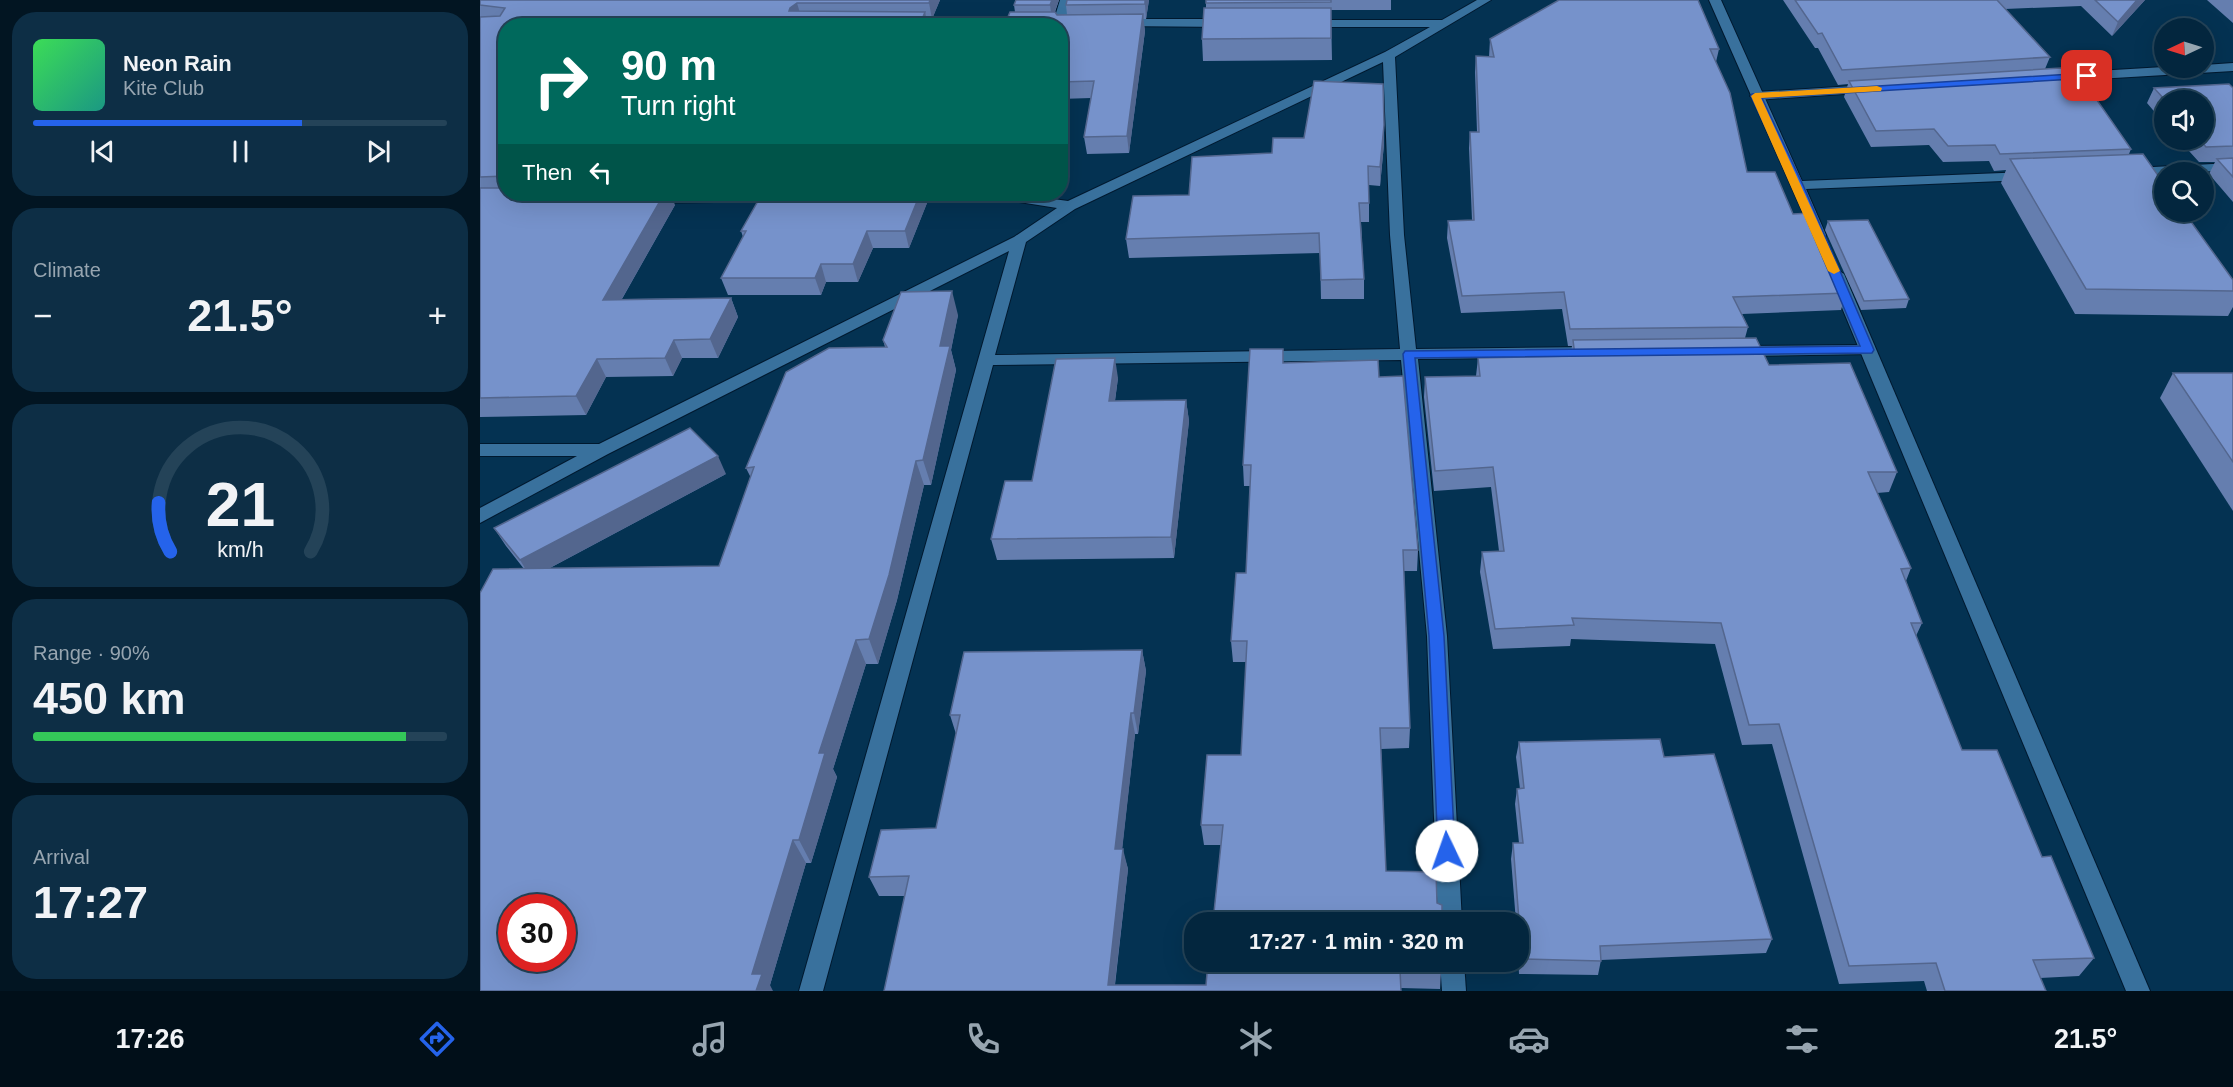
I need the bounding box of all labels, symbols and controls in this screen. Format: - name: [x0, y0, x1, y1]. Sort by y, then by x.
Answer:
- north arrow: [2154, 18, 2214, 78]
- map controls: [2154, 18, 2214, 222]
- icon: right: [522, 42, 600, 120]
- text: 90 m: [621, 42, 717, 89]
- pin: [2061, 50, 2112, 101]
- text: Neon Rain: [123, 51, 232, 76]
- icon: arrive: [2070, 59, 2103, 92]
- text: Kite Club: [123, 77, 204, 99]
- button: sound: [2154, 90, 2214, 150]
- text: Turn right: [621, 91, 736, 121]
- icon: previous: [86, 135, 119, 168]
- icon: pause: [224, 135, 257, 168]
- icon: next: [362, 135, 395, 168]
- icon: left: [584, 156, 617, 189]
- text: Then: [522, 160, 572, 185]
- button: search: [2154, 162, 2214, 222]
- text: Climate: [33, 259, 101, 281]
- text: 21.5°: [187, 290, 293, 341]
- text: −: [33, 297, 52, 334]
- text: +: [428, 297, 447, 334]
- text: 21: [205, 471, 275, 540]
- text: km/h: [217, 539, 263, 563]
- text: Range · 90%: [33, 642, 150, 664]
- text: 450 km: [33, 673, 186, 724]
- position arrow: [1415, 819, 1479, 883]
- text: Arrival: [33, 846, 90, 868]
- text: 17:27: [33, 877, 148, 928]
- speed limit sign: 30: [498, 894, 576, 972]
- text: 17:27 · 1 min · 320 m: [1249, 929, 1464, 954]
- icon: directions: [416, 1018, 458, 1060]
- icon: music: [689, 1018, 731, 1060]
- icon: phone: [962, 1018, 1004, 1060]
- icon: climate: [1235, 1018, 1277, 1060]
- icon: car: [1508, 1018, 1550, 1060]
- icon: filters: [1781, 1018, 1823, 1060]
- text: 17:26: [116, 1024, 185, 1054]
- text: 21.5°: [2054, 1024, 2117, 1054]

